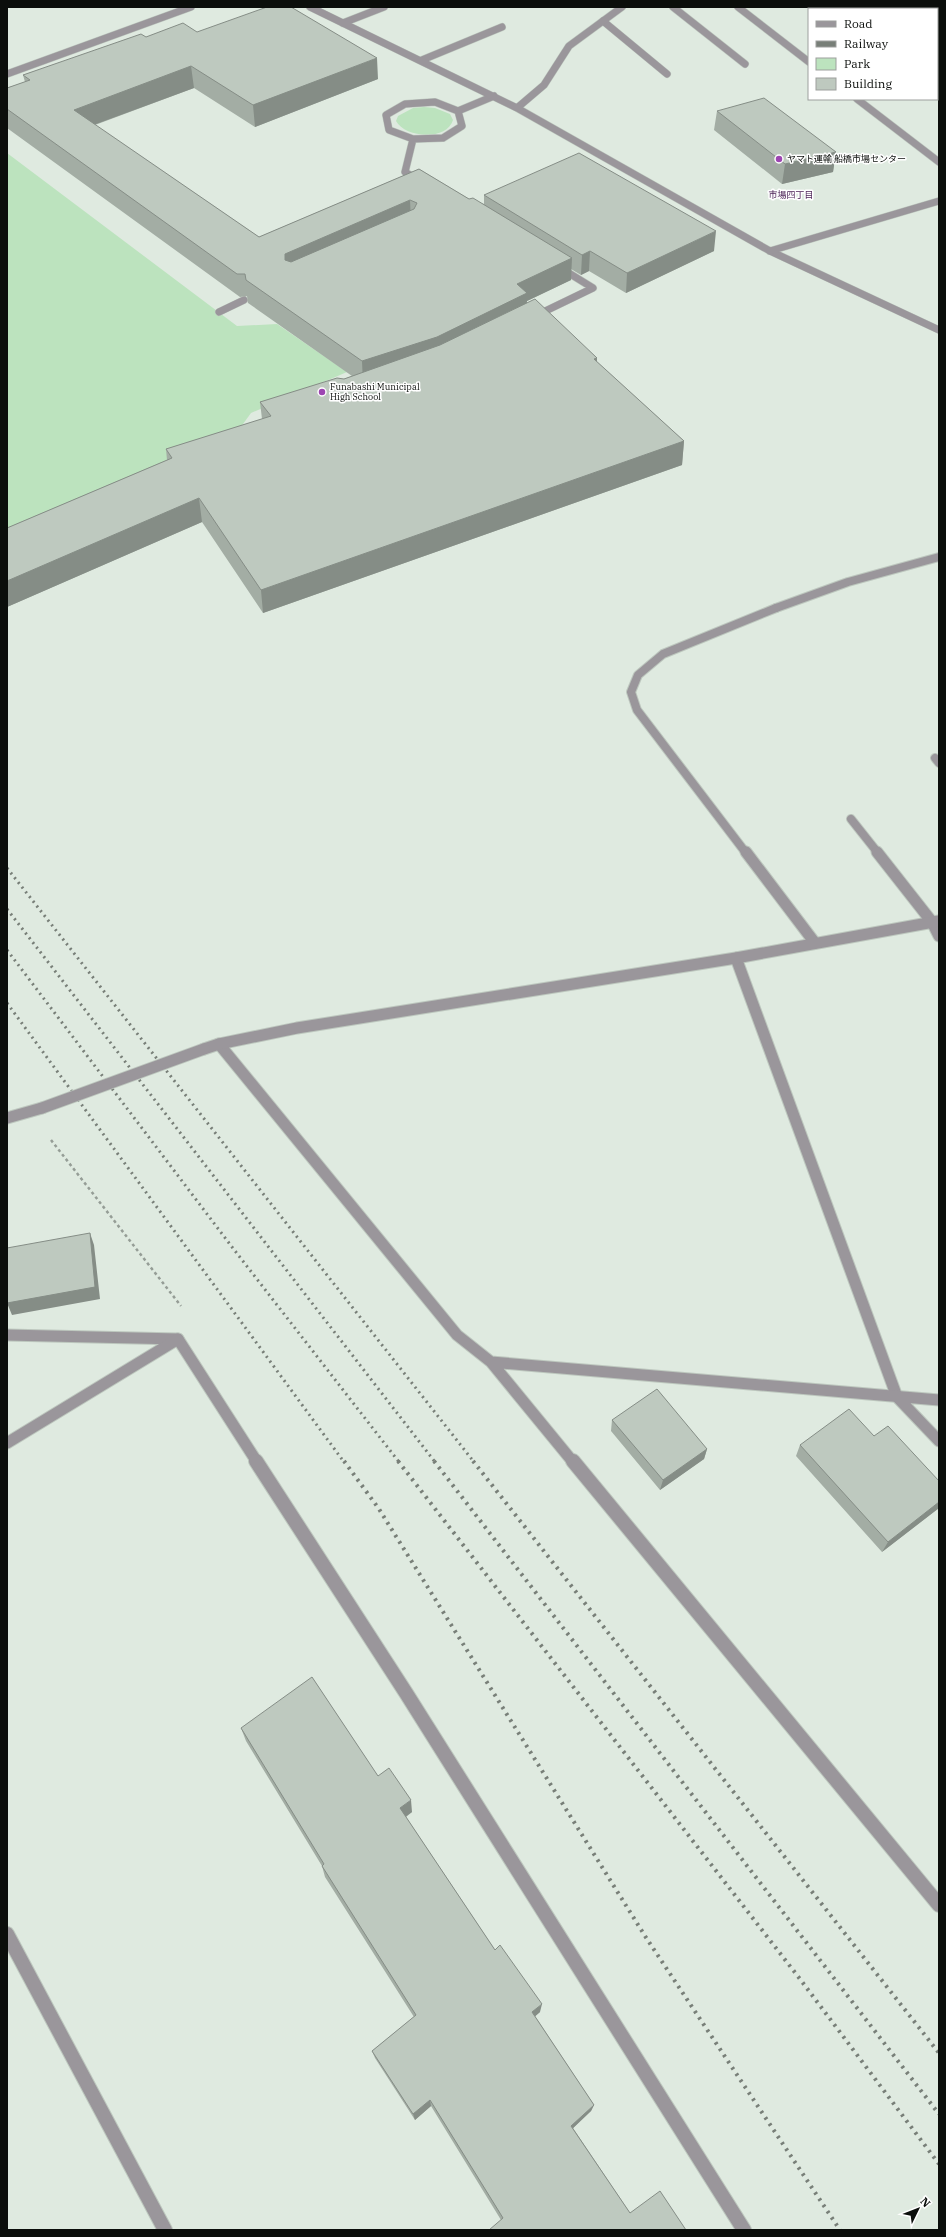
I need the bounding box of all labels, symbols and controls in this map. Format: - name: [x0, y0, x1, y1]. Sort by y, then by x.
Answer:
- legend: [808, 8, 938, 100]
- text: Road: [844, 16, 873, 31]
- text: Railway: [844, 36, 889, 51]
- text: Park: [844, 56, 870, 71]
- text: Building: [844, 76, 892, 91]
- place label: ヤマト運輸 船橋市場センター: [787, 153, 906, 164]
- marker: ヤマト運輸 船橋市場センター: [774, 154, 784, 164]
- district label: 市場四丁目: [768, 189, 814, 200]
- place label: Funabashi Municipal High School: [330, 381, 420, 402]
- marker: Funabashi Municipal High School: [317, 387, 327, 397]
- north arrow: [898, 2189, 938, 2229]
- text: N: [917, 2194, 934, 2210]

